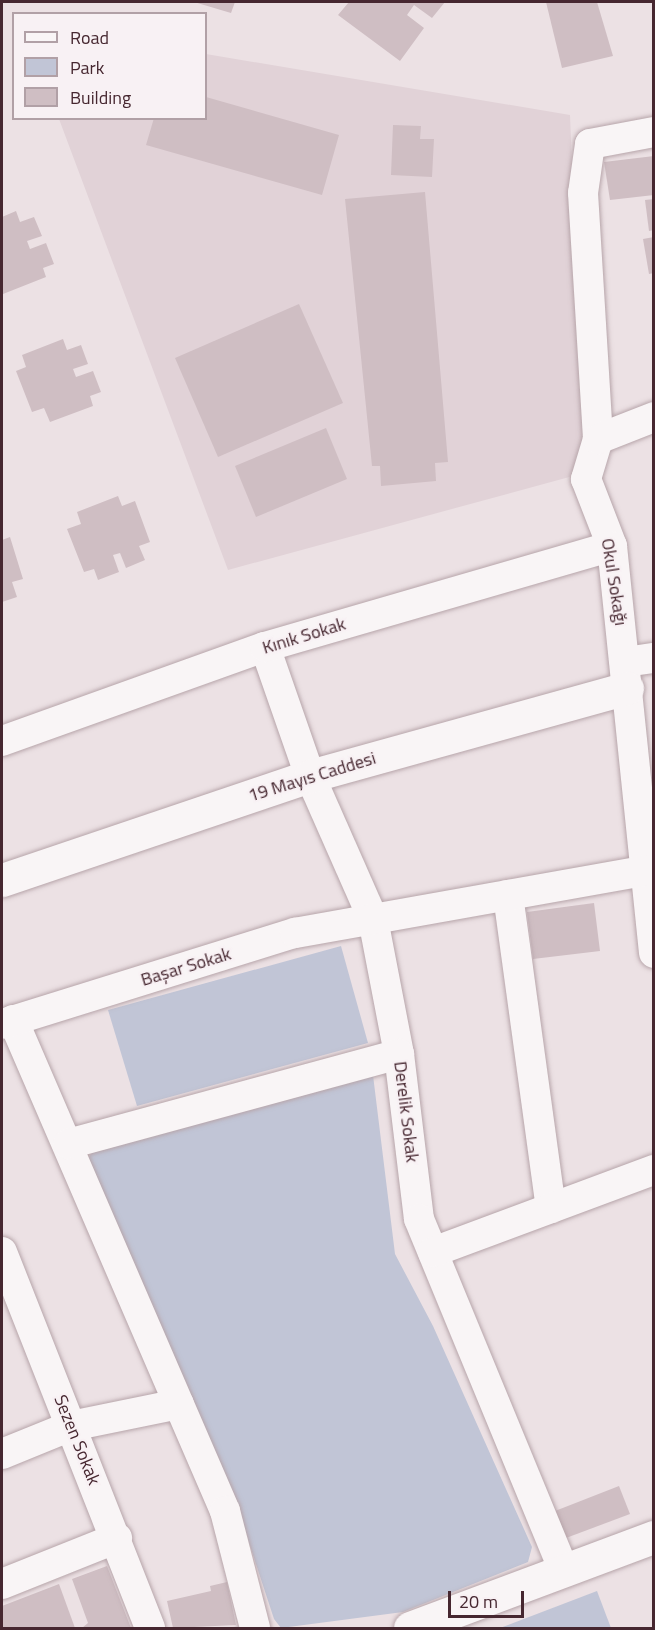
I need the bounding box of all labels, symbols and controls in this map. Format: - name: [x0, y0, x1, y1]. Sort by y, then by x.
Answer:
- legend: [12, 12, 207, 120]
- text: Road: [70, 24, 109, 51]
- text: Park: [70, 54, 104, 81]
- text: Building: [70, 84, 131, 111]
- street label: Okul Sokağı: [596, 537, 632, 627]
- street label: Kınık Sokak: [260, 613, 348, 659]
- street label: 19 Mayıs Caddesi: [246, 747, 378, 807]
- street label: Başar Sokak: [138, 943, 234, 991]
- street label: Derelik Sokak: [389, 1060, 423, 1164]
- street label: Sezen Sokak: [49, 1392, 105, 1488]
- scale bar: [451, 1579, 528, 1617]
- text: 20 m: [459, 1588, 498, 1615]

